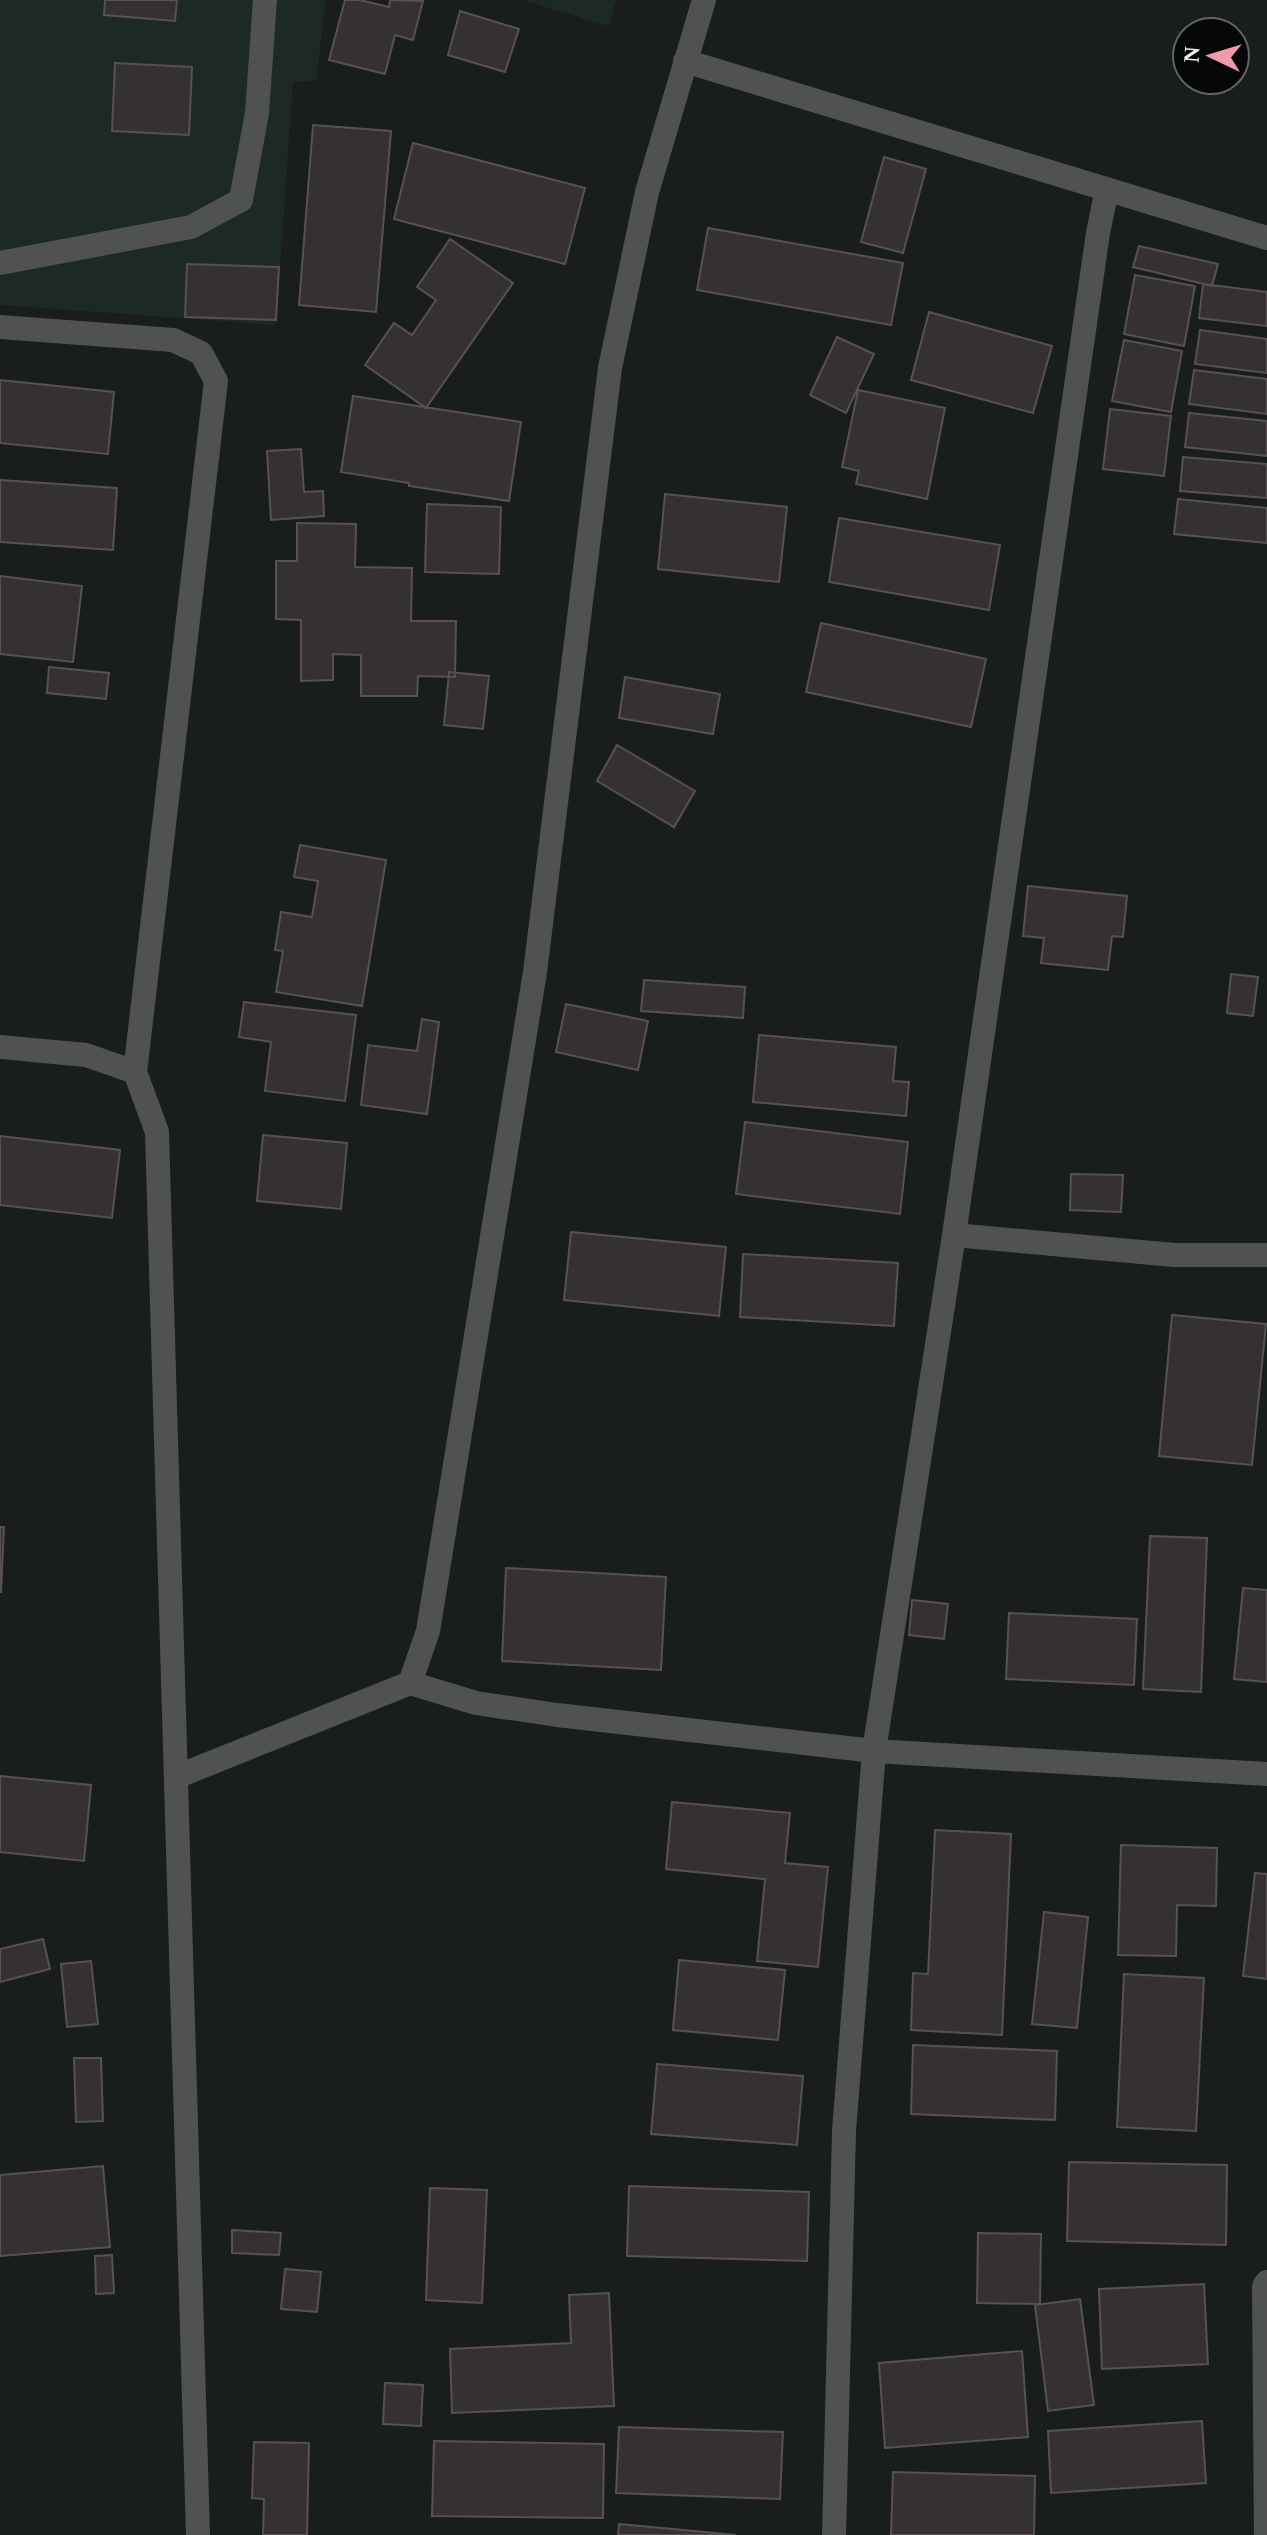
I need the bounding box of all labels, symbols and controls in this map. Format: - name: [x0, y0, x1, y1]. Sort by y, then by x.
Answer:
- north arrow: [1171, 16, 1251, 96]
- text: N: [1179, 46, 1205, 63]

